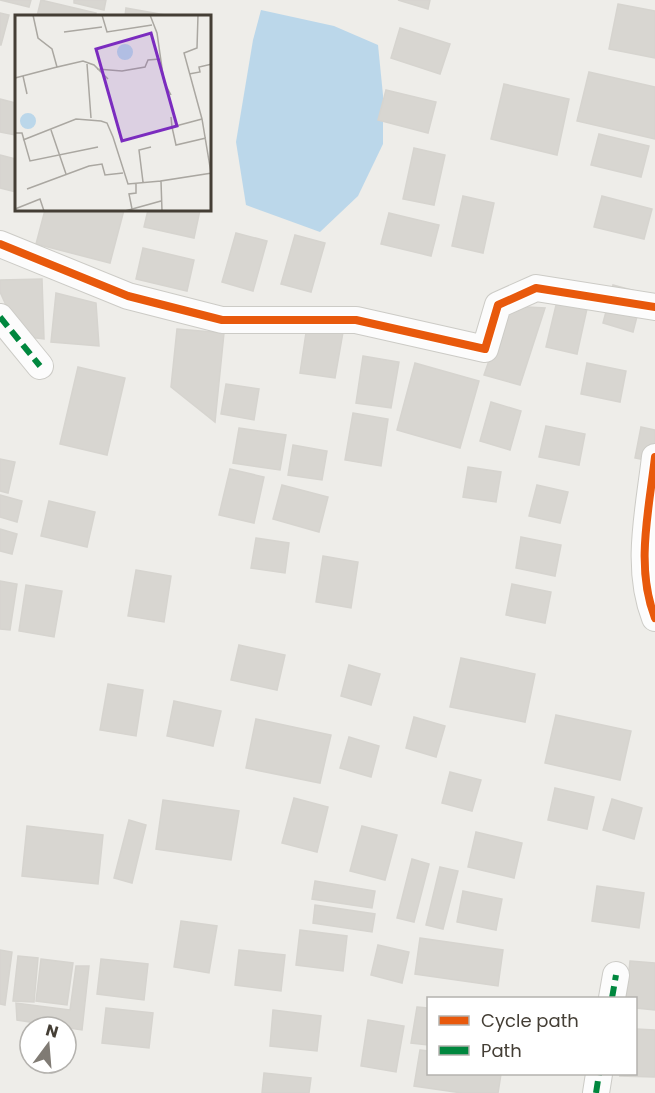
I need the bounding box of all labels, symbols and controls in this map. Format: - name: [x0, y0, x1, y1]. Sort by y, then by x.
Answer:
- inset map: [15, 15, 212, 212]
- legend: [427, 997, 637, 1075]
- text: Cycle path: [481, 1008, 579, 1033]
- north arrow: [18, 1015, 78, 1075]
- text: N: [43, 1018, 61, 1044]
- text: Path: [481, 1038, 522, 1063]

